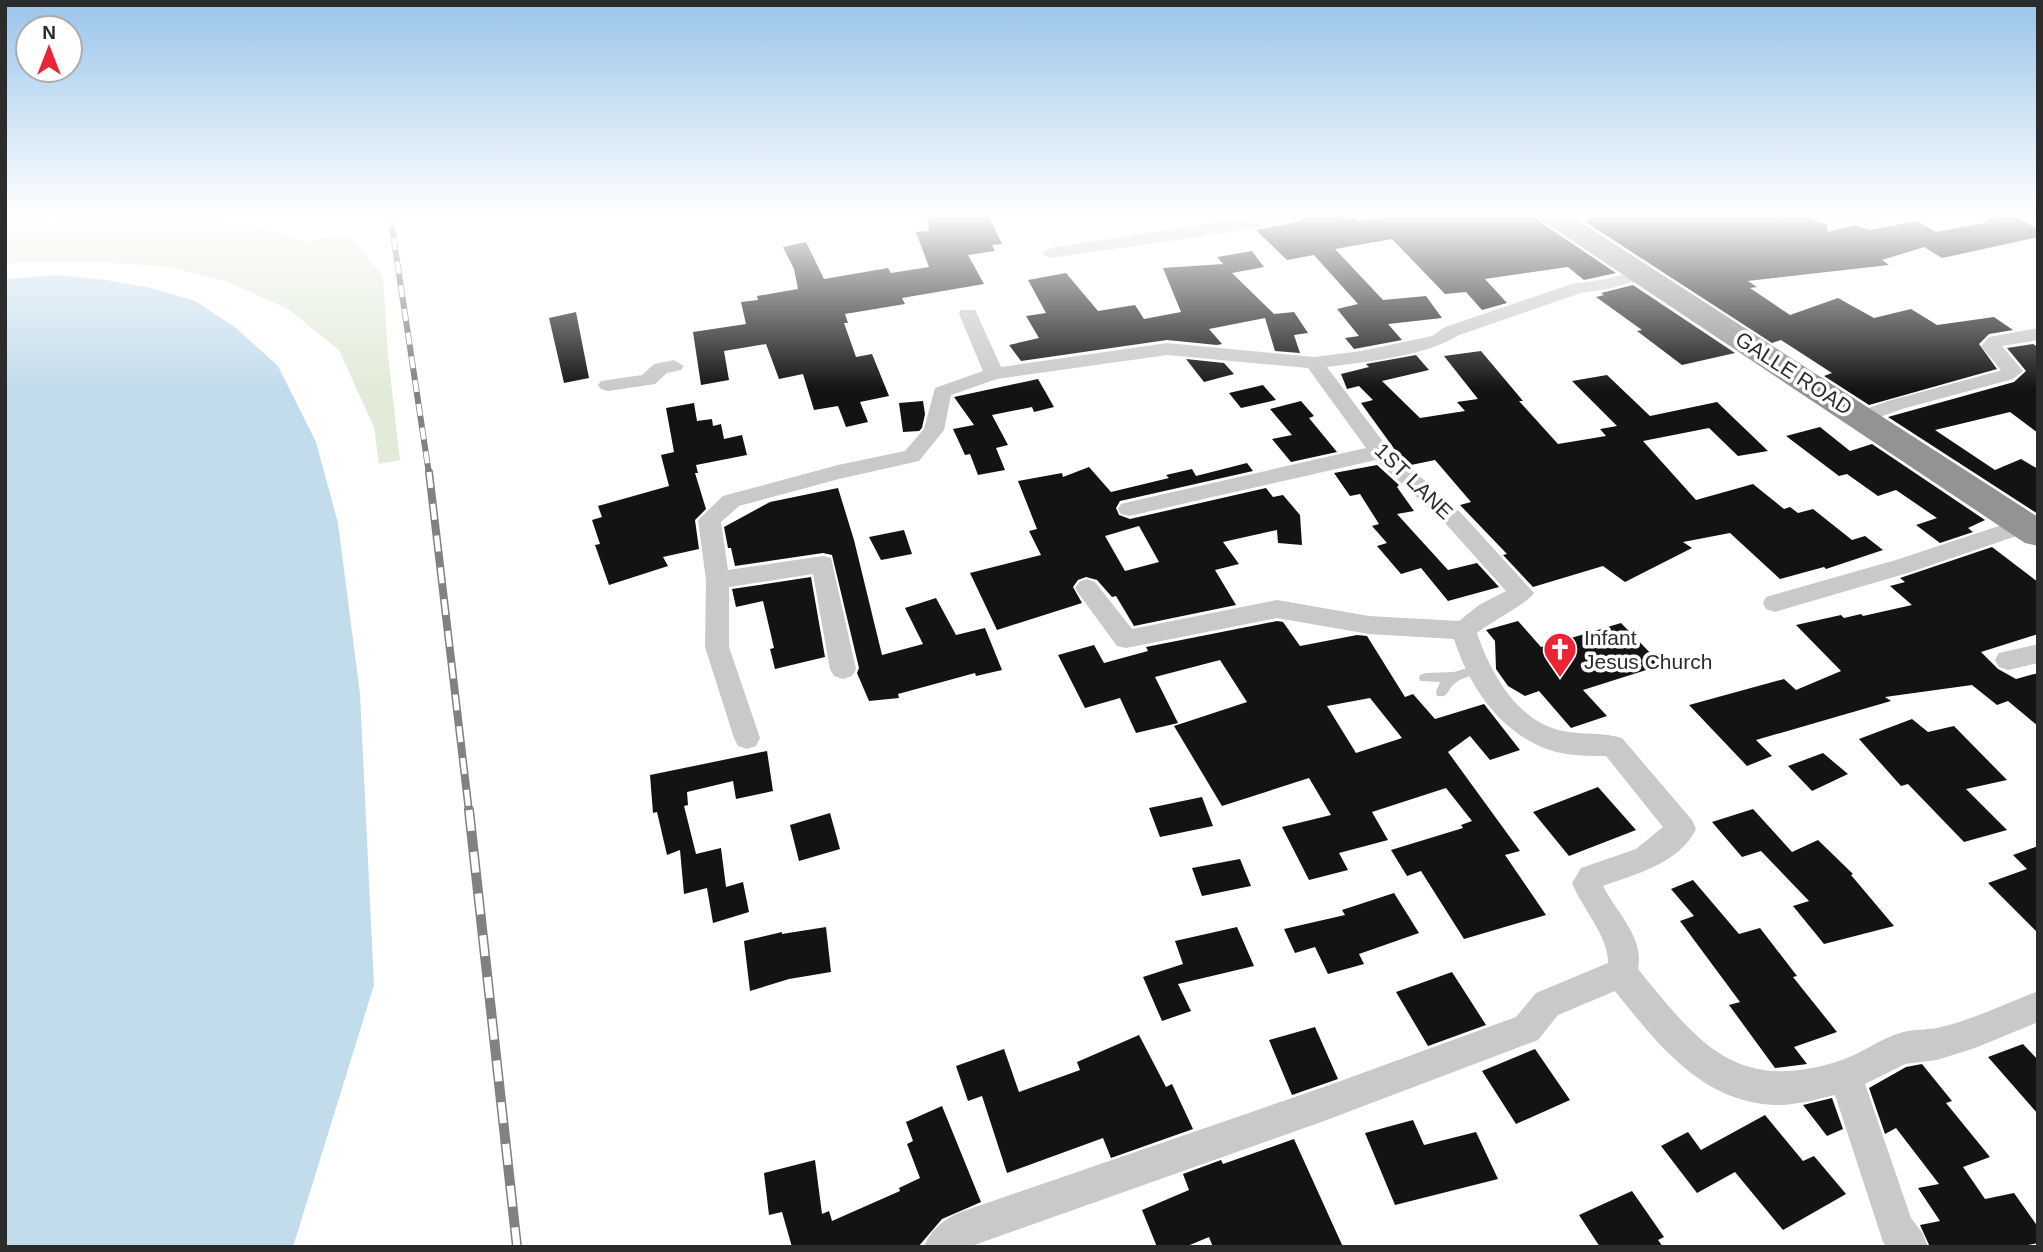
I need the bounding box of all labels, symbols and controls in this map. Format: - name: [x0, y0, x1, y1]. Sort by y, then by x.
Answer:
- north arrow: [14, 14, 84, 84]
- text: N: [42, 22, 56, 43]
- street label: GALLE ROAD: [1731, 327, 1857, 419]
- street label: 1ST LANE: [1370, 438, 1458, 524]
- place label: Infant Jesus Church: [1584, 626, 1712, 673]
- church icon: Infant Jesus Church: [1541, 630, 1579, 679]

